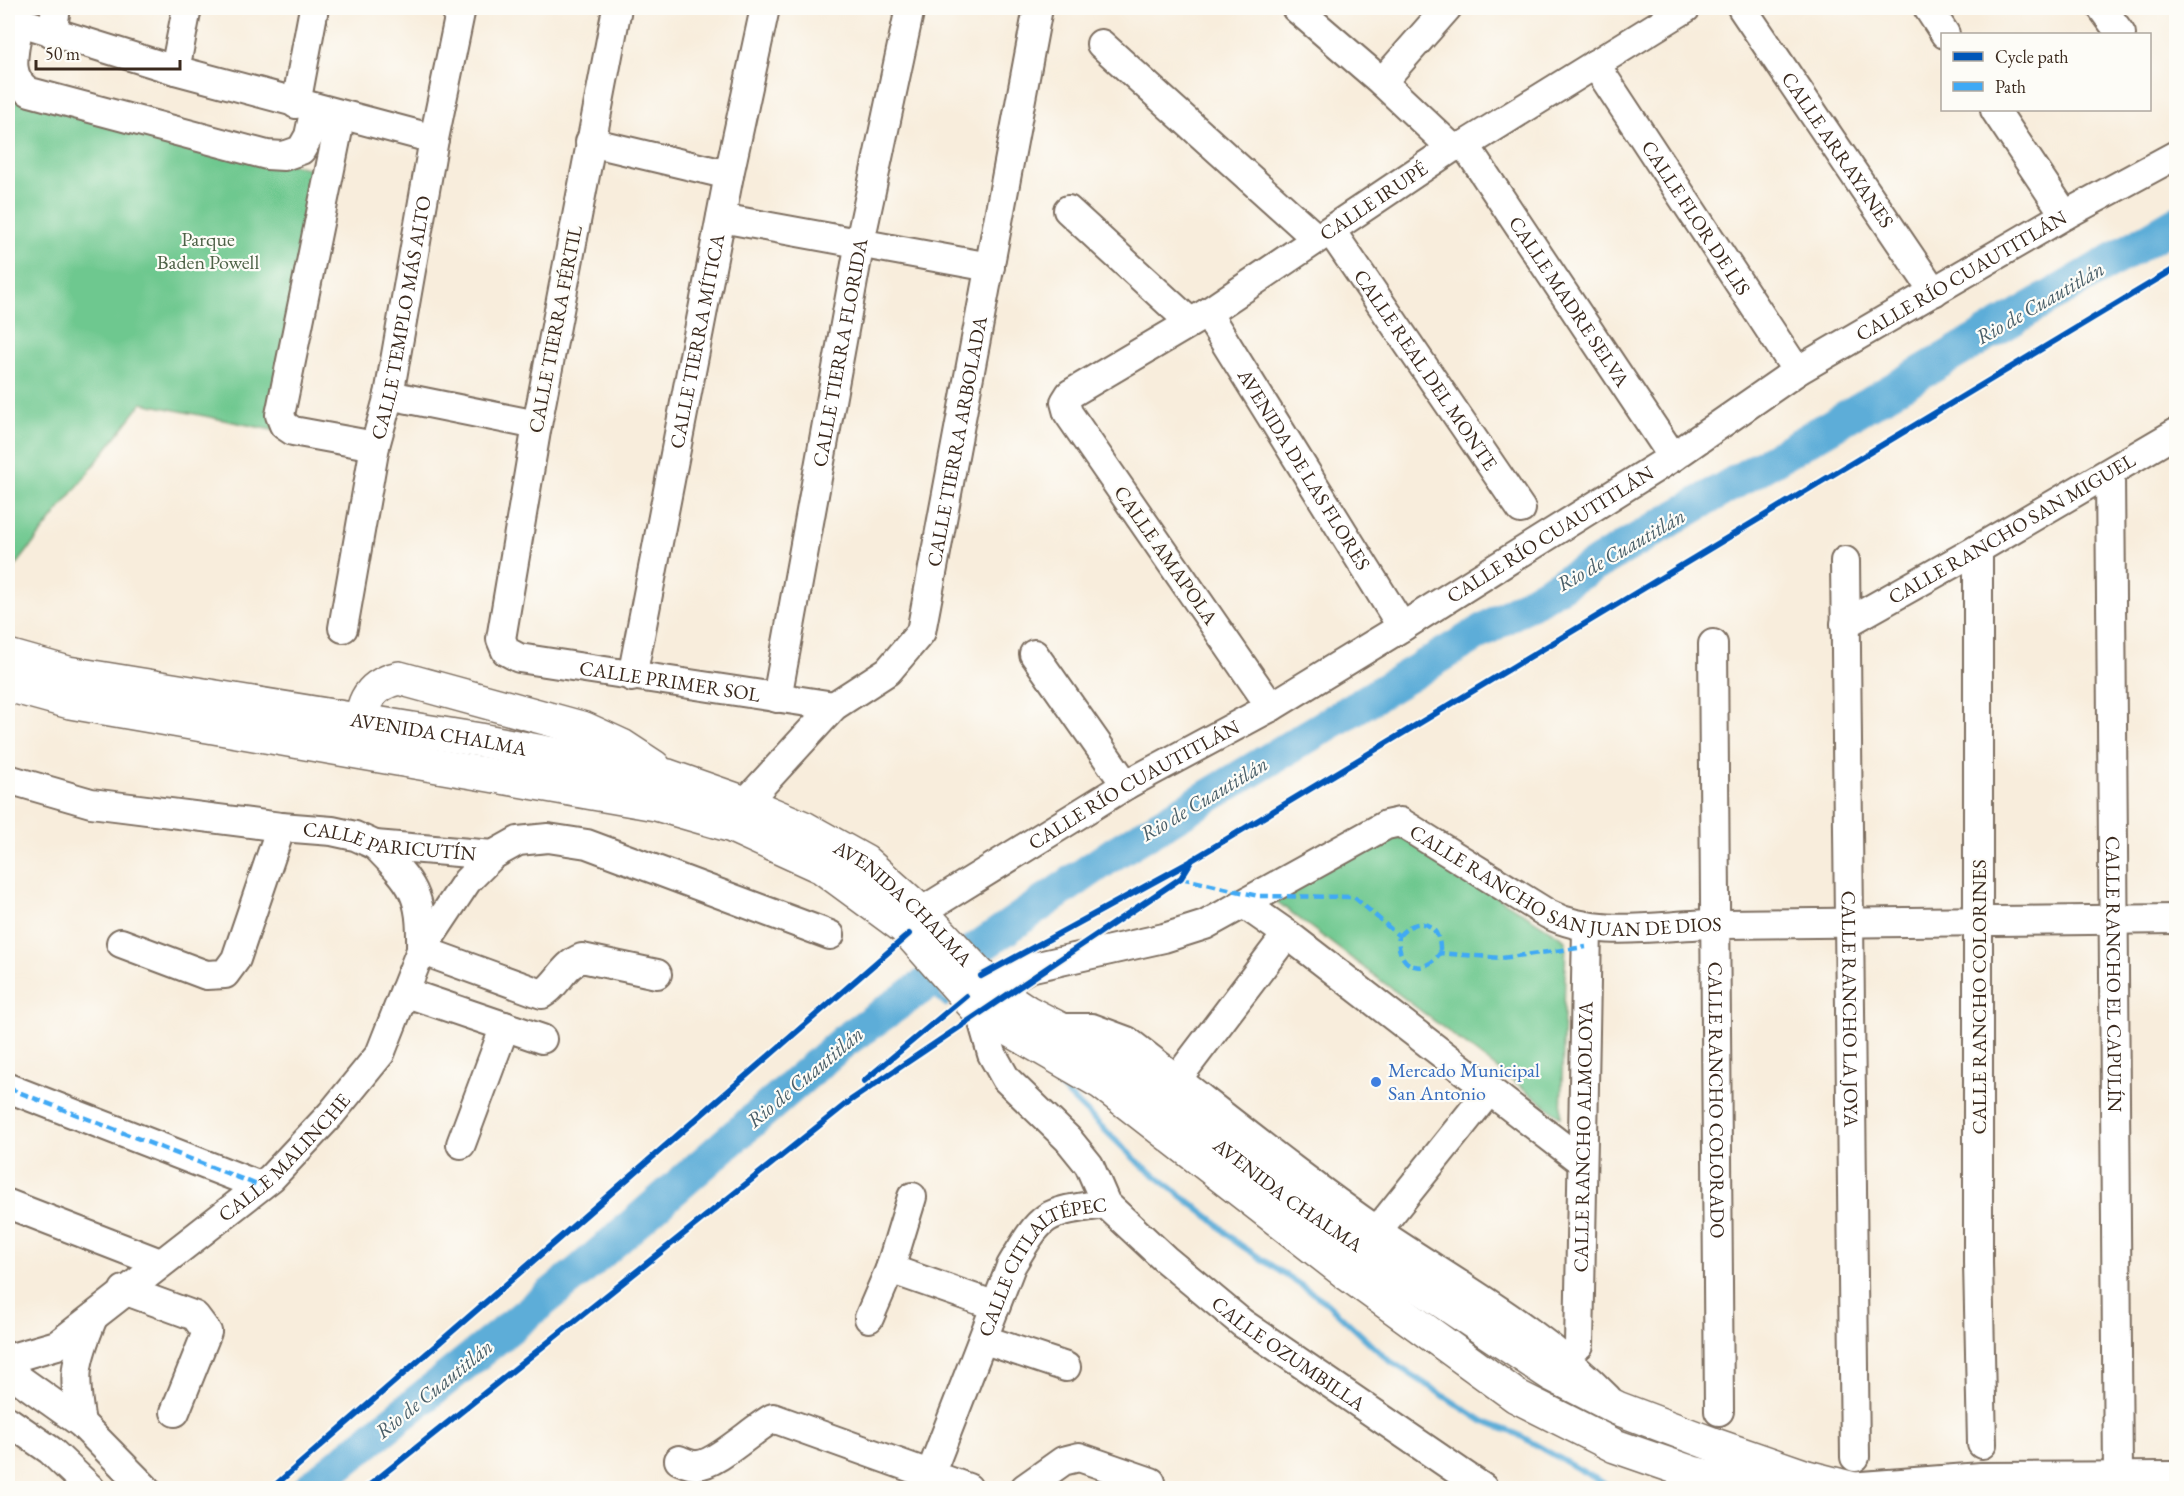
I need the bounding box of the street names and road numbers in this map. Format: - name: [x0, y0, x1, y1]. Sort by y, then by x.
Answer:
- street label: CALLE ARRAYANES: [1776, 67, 1900, 233]
- street label: CALLE FLOR DE LIS: [1636, 135, 1757, 300]
- street label: CALLE IRUPÉ: [1314, 155, 1433, 247]
- street label: CALLE TEMPLO MÁS ALTO: [364, 193, 437, 442]
- street label: CALLE RÍO CUAUTITLÁN: [1851, 204, 2071, 347]
- street label: CALLE MADRE SELVA: [1503, 211, 1636, 392]
- street label: CALLE TIERRA FÉRTIL: [522, 223, 588, 435]
- street label: CALLE TIERRA MÍTICA: [663, 231, 730, 451]
- street label: CALLE TIERRA FLORIDA: [806, 236, 873, 469]
- street label: CALLE REAL DEL MONTE: [1348, 264, 1504, 475]
- street label: CALLE TIERRA ARBOLADA: [921, 314, 993, 569]
- street label: AVENIDA DE LAS FLORES: [1231, 363, 1376, 575]
- street label: CALLE RANCHO SAN MIGUEL: [1883, 447, 2140, 610]
- street label: CALLE RÍO CUAUTITLÁN: [1442, 459, 1659, 609]
- street label: CALLE AMAPOLA: [1108, 480, 1224, 630]
- street label: CALLE PRIMER SOL: [578, 654, 762, 708]
- street label: AVENIDA CHALMA: [348, 706, 529, 762]
- street label: CALLE RÍO CUAUTITLÁN: [1023, 713, 1244, 856]
- street label: CALLE PARICUTÍN: [302, 816, 477, 867]
- street label: CALLE RANCHO SAN JUAN DE DIOS: [1405, 818, 1722, 942]
- street label: AVENIDA CHALMA: [828, 834, 978, 972]
- street label: CALLE RANCHO EL CAPULÍN: [2100, 836, 2128, 1112]
- street label: CALLE RANCHO COLORINES: [1966, 860, 1992, 1134]
- street label: CALLE RANCHO LA JOYA: [1836, 890, 1864, 1128]
- street label: CALLE RANCHO COLORADO: [1702, 961, 1731, 1238]
- street label: CALLE RANCHO ALMOLOYA: [1567, 1001, 1599, 1273]
- street label: CALLE MALINCHE: [213, 1088, 356, 1227]
- street label: AVENIDA CHALMA: [1207, 1131, 1368, 1258]
- street label: CALLE CITLALTÉPEC: [972, 1191, 1108, 1340]
- street label: CALLE OZUMBILLA: [1206, 1290, 1371, 1417]

